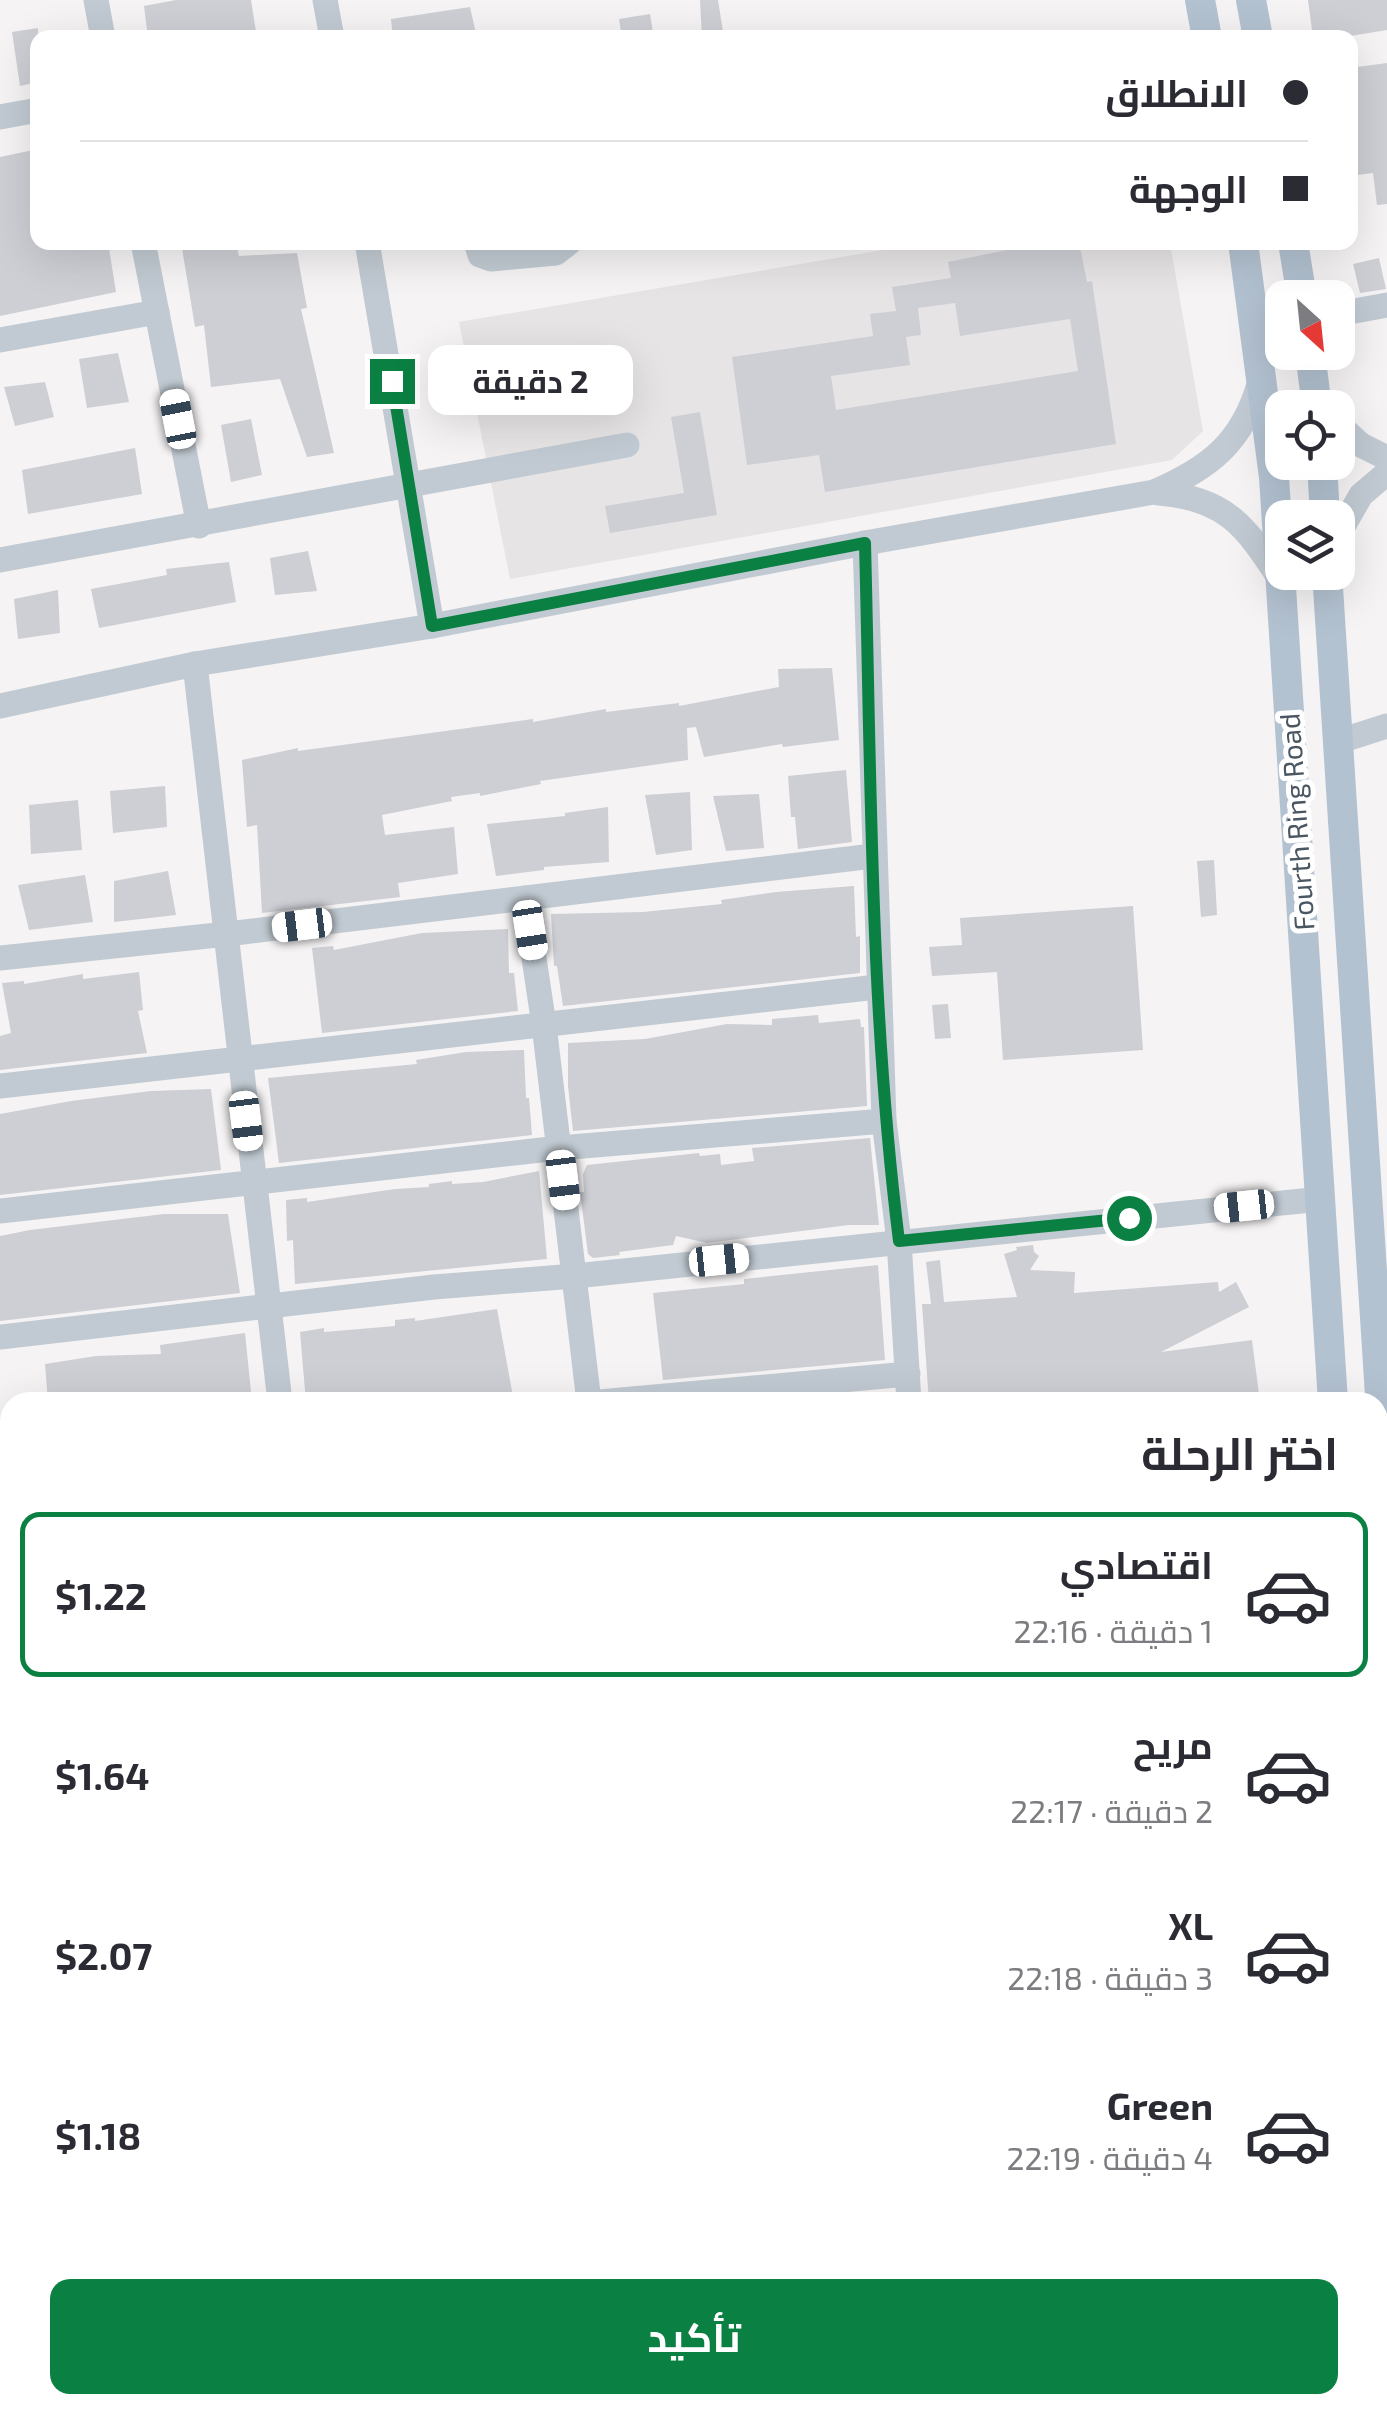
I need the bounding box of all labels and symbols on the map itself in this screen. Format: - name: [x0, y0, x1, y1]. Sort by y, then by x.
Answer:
- north arrow: [1265, 280, 1355, 370]
- callout: 2 دقيقة: [427, 346, 632, 416]
- route end: [370, 359, 415, 404]
- car: [158, 387, 198, 451]
- street label: Fourth Ring Road: [1271, 712, 1321, 932]
- car: [510, 898, 550, 962]
- car: [270, 906, 334, 944]
- car: [227, 1089, 265, 1153]
- car: [544, 1148, 582, 1212]
- car: [1213, 1188, 1275, 1224]
- route start: [1107, 1196, 1152, 1241]
- car: [688, 1242, 750, 1278]

